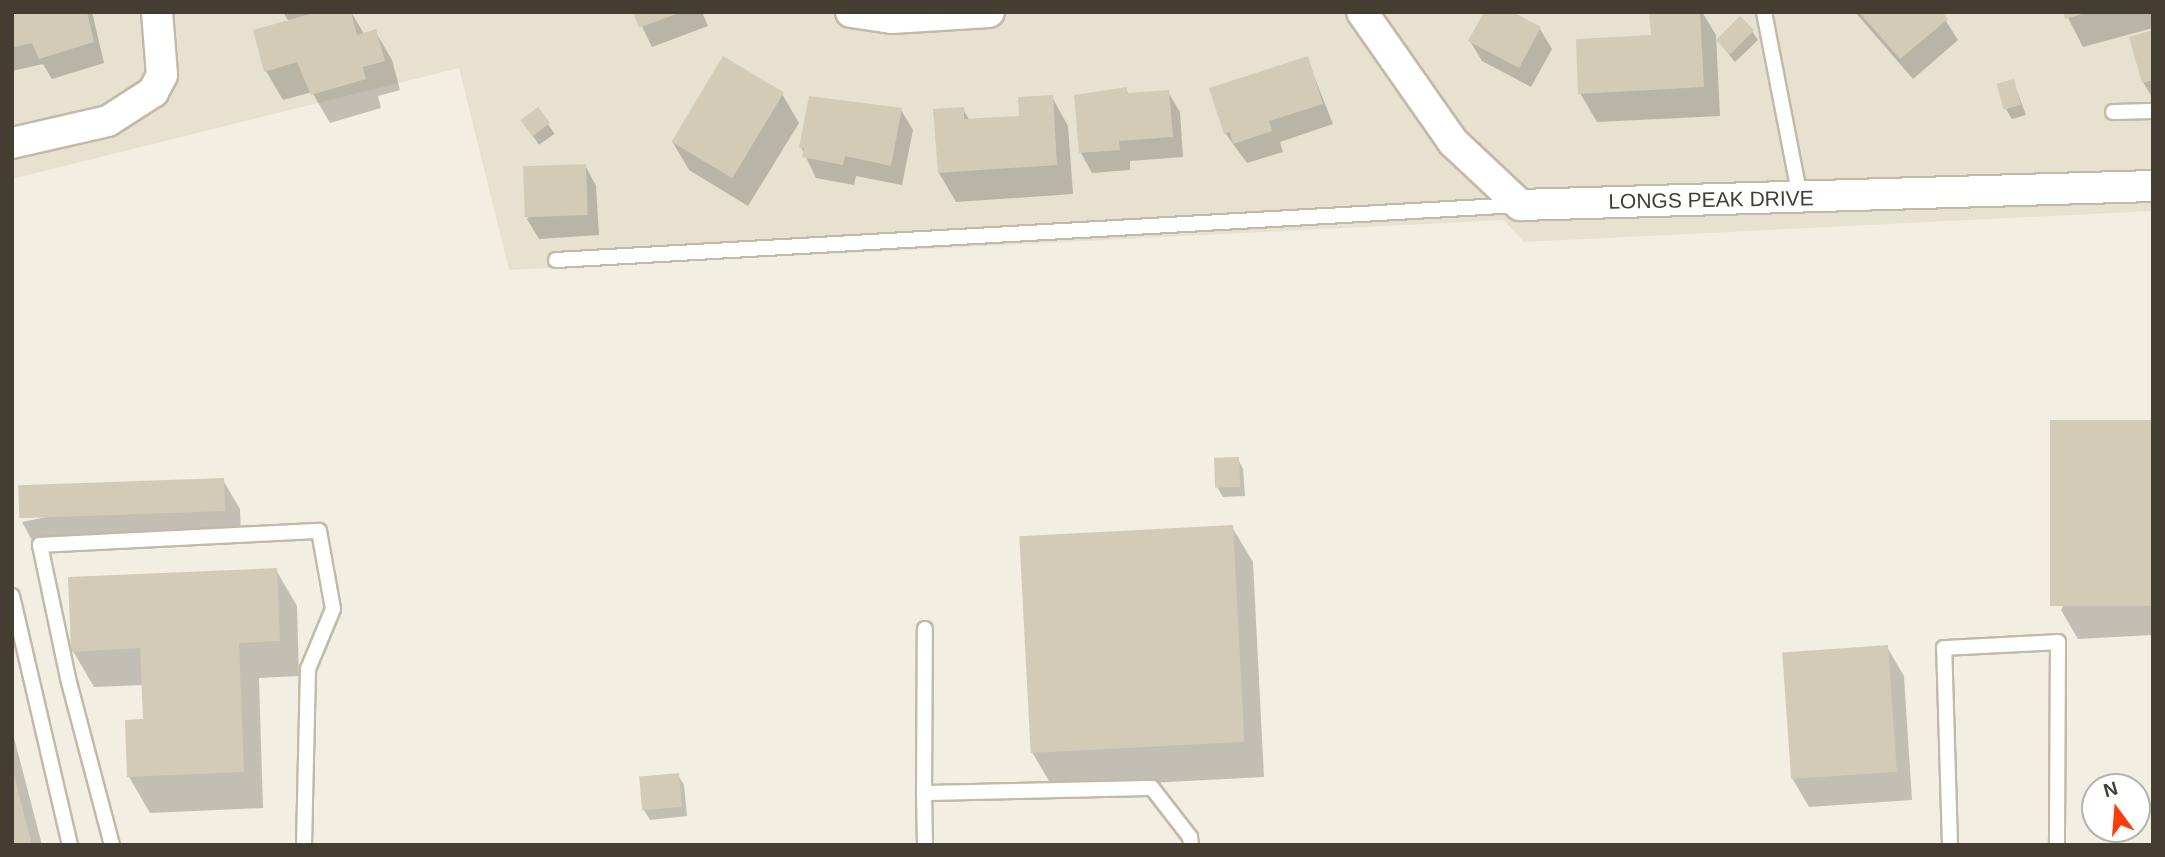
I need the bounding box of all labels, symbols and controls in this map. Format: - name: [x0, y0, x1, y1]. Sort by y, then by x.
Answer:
- street label: LONGS PEAK DRIVE: [1608, 186, 1814, 214]
- north arrow: [2081, 773, 2151, 843]
- text: N: [2101, 777, 2120, 801]

